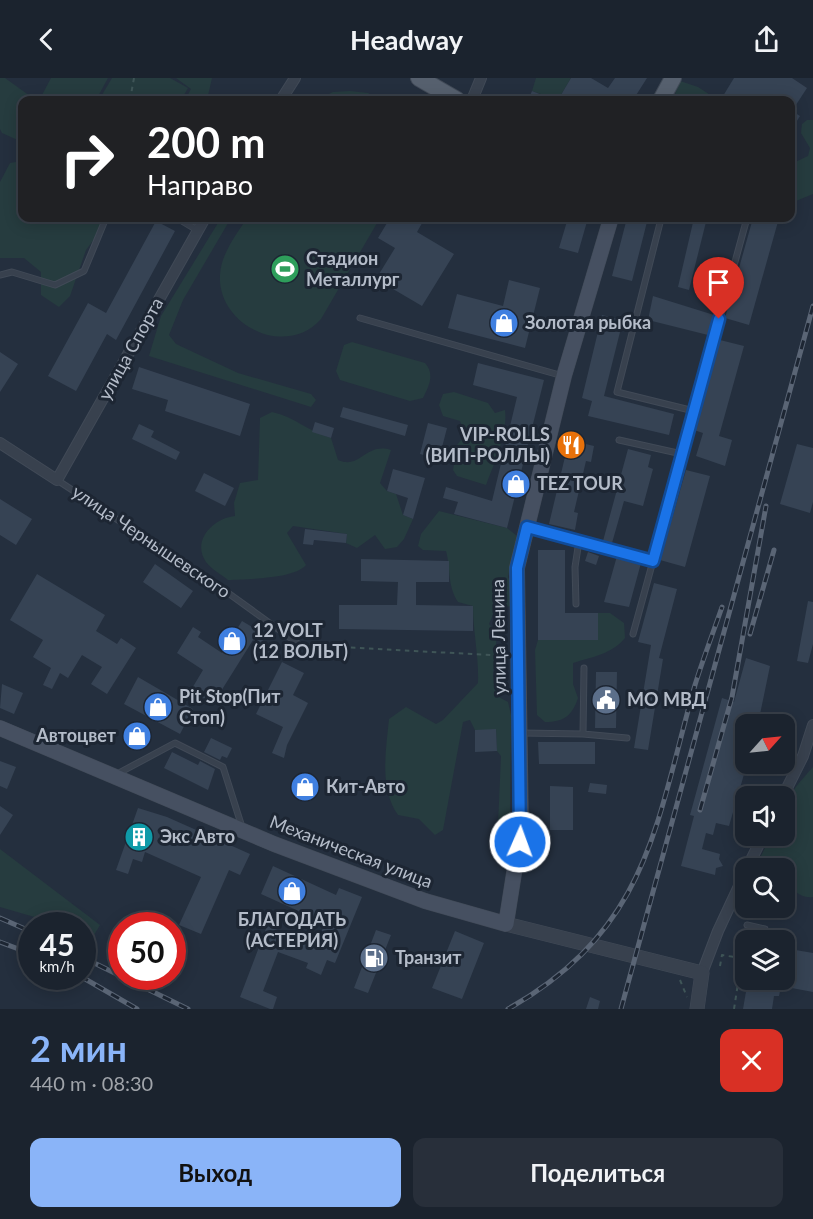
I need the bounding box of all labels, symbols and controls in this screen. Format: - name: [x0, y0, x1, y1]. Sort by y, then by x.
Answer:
- icon: back: [30, 23, 63, 56]
- text: Headway: [350, 23, 463, 56]
- icon: share: [750, 23, 783, 56]
- text: 200 m: [147, 117, 265, 167]
- icon: right: [48, 120, 126, 198]
- text: Направо: [147, 168, 253, 201]
- place label: Стадион Металлург: [306, 247, 400, 290]
- sports icon: Стадион Металлург: [269, 253, 301, 285]
- pin: [693, 257, 744, 319]
- icon: arrive: [702, 266, 735, 299]
- street label: улица Спорта: [93, 293, 167, 404]
- shop icon: Золотая рыбка: [488, 307, 520, 339]
- place label: Золотая рыбка: [525, 311, 651, 333]
- place label: VIP-ROLLS (ВИП-РОЛЛЫ): [426, 423, 550, 466]
- restaurant icon: VIP-ROLLS (ВИП-РОЛЛЫ): [555, 429, 587, 461]
- shop icon: TEZ TOUR: [500, 468, 532, 500]
- place label: TEZ TOUR: [537, 472, 623, 494]
- street label: улица Чернышевского: [68, 480, 235, 602]
- street label: улица Ленина: [486, 579, 510, 695]
- place label: 12 VOLT (12 ВОЛЬТ): [253, 619, 348, 662]
- shop icon: 12 VOLT (12 ВОЛЬТ): [216, 625, 248, 657]
- public building icon: МО МВД: [590, 684, 622, 716]
- place label: Pit Stop(Пит Стоп): [179, 685, 281, 728]
- place label: МО МВД: [627, 688, 707, 710]
- shop icon: Pit Stop(Пит Стоп): [142, 691, 174, 723]
- north arrow: [735, 714, 795, 774]
- map controls: [735, 714, 795, 990]
- shop icon: Автоцвет: [121, 720, 153, 752]
- place label: Автоцвет: [35, 724, 117, 746]
- shop icon: Кит-Авто: [289, 771, 321, 803]
- place label: Кит-Авто: [326, 775, 405, 797]
- button: sound: [735, 786, 795, 846]
- street label: Механическая улица: [267, 810, 436, 892]
- position arrow: [488, 810, 552, 874]
- building icon: Экс Авто: [123, 821, 155, 853]
- place label: Экс Авто: [160, 825, 235, 847]
- button: search: [735, 858, 795, 918]
- shop icon: БЛАГОДАТЬ (АСТЕРИЯ): [276, 875, 308, 907]
- place label: БЛАГОДАТЬ (АСТЕРИЯ): [238, 908, 346, 951]
- speed limit sign: 50: [108, 912, 186, 990]
- text: 45: [40, 926, 74, 962]
- button: layers: [735, 930, 795, 990]
- fuel station icon: Транзит: [358, 942, 390, 974]
- place label: Транзит: [395, 946, 462, 968]
- text: km/h: [39, 957, 75, 975]
- text: 2 мин: [30, 1026, 127, 1070]
- button: close: [720, 1029, 783, 1092]
- text: 440 m · 08:30: [30, 1071, 153, 1095]
- button: Выход: [30, 1138, 401, 1207]
- button: Поделиться: [413, 1138, 783, 1207]

